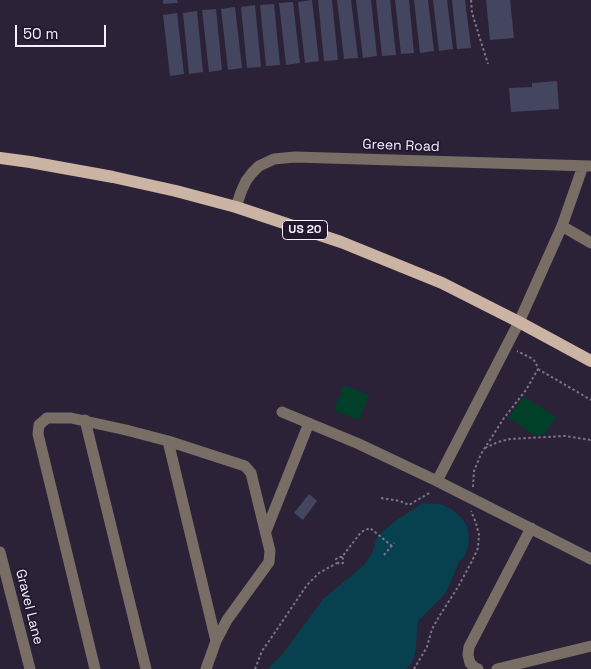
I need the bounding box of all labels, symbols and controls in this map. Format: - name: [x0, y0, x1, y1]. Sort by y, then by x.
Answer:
- scale bar: [18, 15, 109, 47]
- text: 50 m: [23, 24, 58, 43]
- street label: Green Road: [362, 136, 440, 156]
- road number: US 20: [282, 220, 328, 240]
- street label: Gravel Lane: [12, 568, 46, 646]

